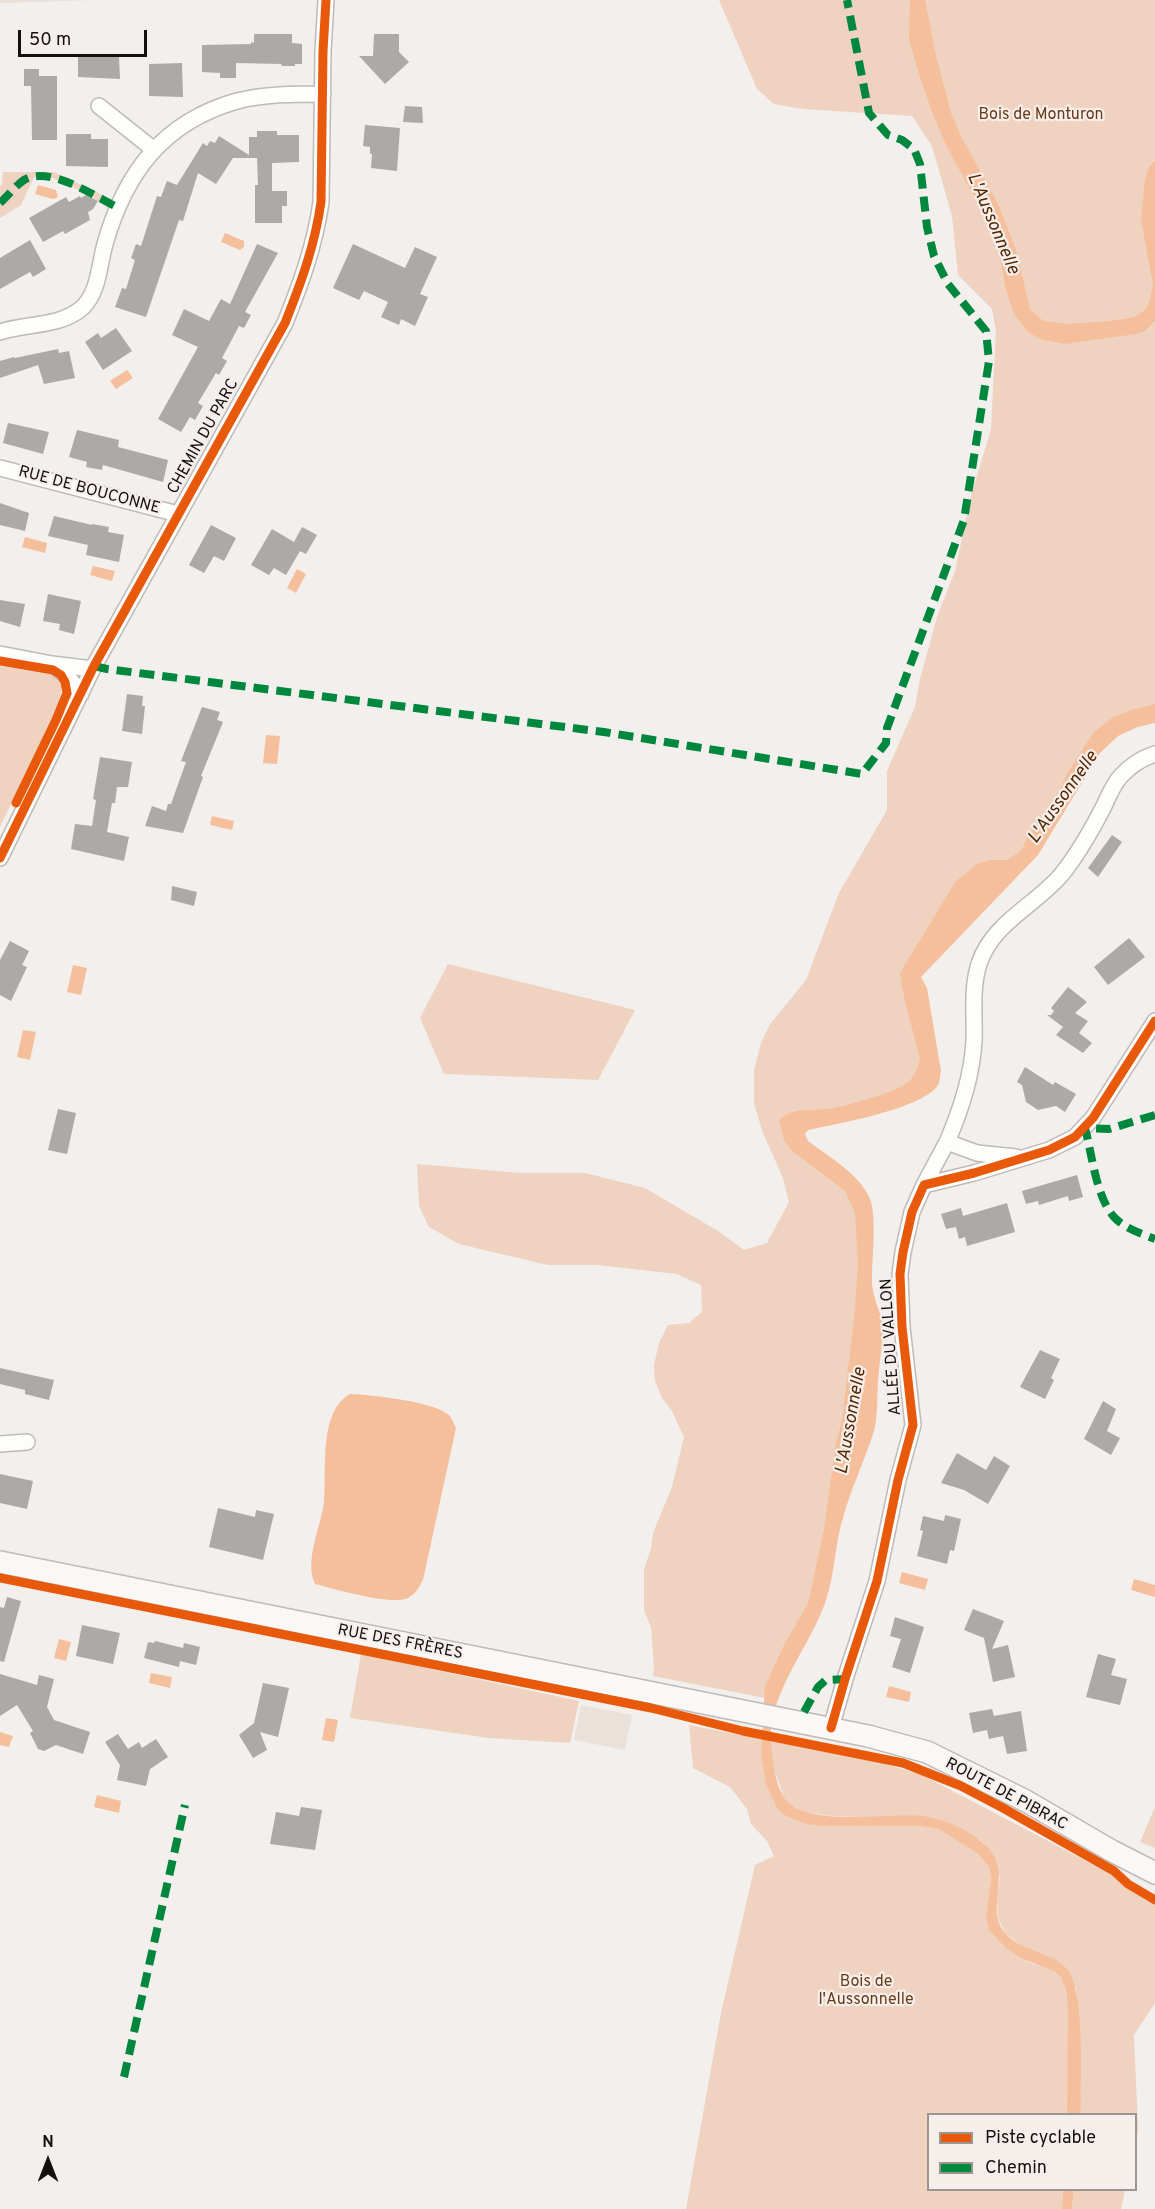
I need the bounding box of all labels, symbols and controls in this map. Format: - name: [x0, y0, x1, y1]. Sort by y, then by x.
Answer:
- scale bar: [21, 18, 150, 56]
- text: 50 m: [29, 29, 71, 52]
- park label: Bois de Monturon: [978, 106, 1104, 126]
- water label: L'Aussonnelle: [961, 170, 1023, 278]
- street label: CHEMIN DU PARC: [164, 376, 244, 498]
- street label: RUE DE BOUCONNE: [16, 463, 162, 519]
- water label: L'Aussonnelle: [1024, 748, 1104, 848]
- street label: ALLÉE DU VALLON: [878, 1278, 906, 1416]
- water label: L'Aussonnelle: [832, 1366, 872, 1476]
- street label: RUE DES FRÈRES: [336, 1621, 464, 1665]
- street label: ROUTE DE PIBRAC: [942, 1755, 1070, 1835]
- park label: Bois de l'Aussonnelle: [818, 1973, 914, 2011]
- legend: [927, 2113, 1137, 2191]
- text: Piste cyclable: [985, 2127, 1096, 2150]
- north arrow: [18, 2131, 78, 2191]
- text: N: [42, 2133, 54, 2153]
- text: Chemin: [985, 2157, 1047, 2180]

